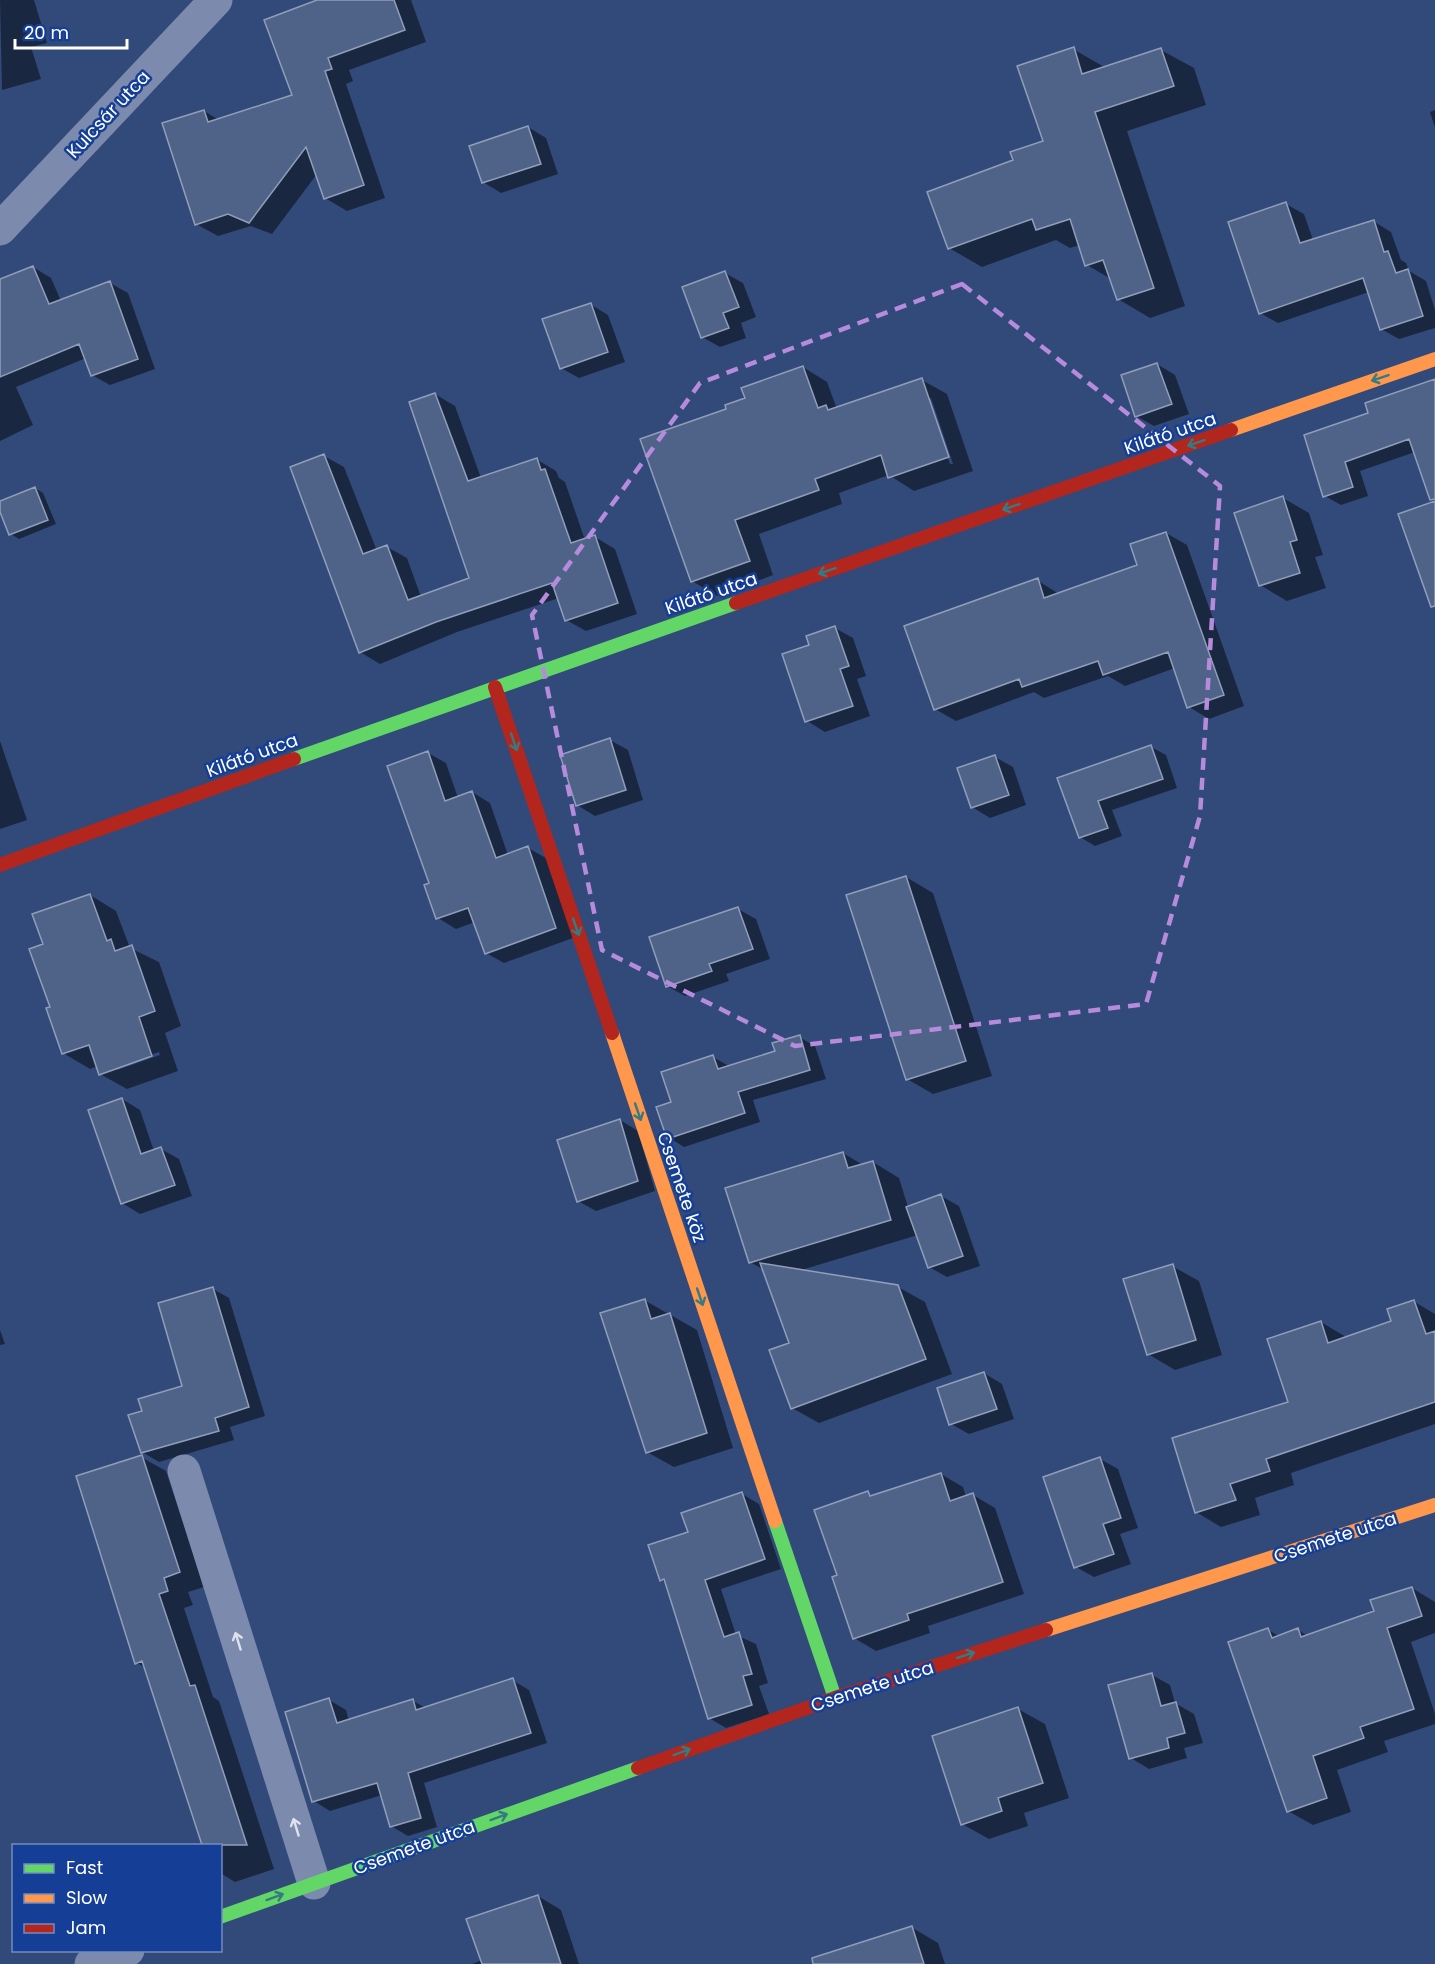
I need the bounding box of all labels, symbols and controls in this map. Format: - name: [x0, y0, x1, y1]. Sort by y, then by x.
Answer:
- scale bar: [15, 12, 128, 50]
- text: 20 m: [24, 20, 69, 45]
- street label: Kulcsár utca: [61, 65, 155, 163]
- one-way arrow: [1371, 374, 1390, 385]
- street label: Kilátó utca: [1121, 406, 1219, 460]
- one-way arrow: [1187, 438, 1206, 449]
- one-way arrow: [1003, 502, 1021, 513]
- street label: Kilátó utca: [662, 566, 760, 620]
- one-way arrow: [818, 566, 837, 577]
- street label: Kilátó utca: [203, 727, 301, 783]
- one-way arrow: [509, 732, 520, 751]
- one-way arrow: [571, 917, 582, 936]
- one-way arrow: [633, 1102, 644, 1121]
- street label: Csemete köz: [651, 1128, 713, 1246]
- one-way arrow: [695, 1287, 706, 1306]
- street label: Csemete utca: [1270, 1505, 1400, 1569]
- one-way arrow: [232, 1632, 243, 1651]
- one-way arrow: [956, 1649, 975, 1660]
- street label: Csemete utca: [807, 1654, 937, 1718]
- one-way arrow: [673, 1745, 691, 1756]
- one-way arrow: [489, 1811, 508, 1822]
- street label: Csemete utca: [350, 1813, 478, 1881]
- one-way arrow: [290, 1818, 301, 1837]
- legend: [12, 1844, 222, 1952]
- text: Fast: [66, 1855, 103, 1880]
- text: Slow: [66, 1885, 108, 1910]
- one-way arrow: [266, 1890, 284, 1901]
- text: Jam: [66, 1915, 106, 1940]

